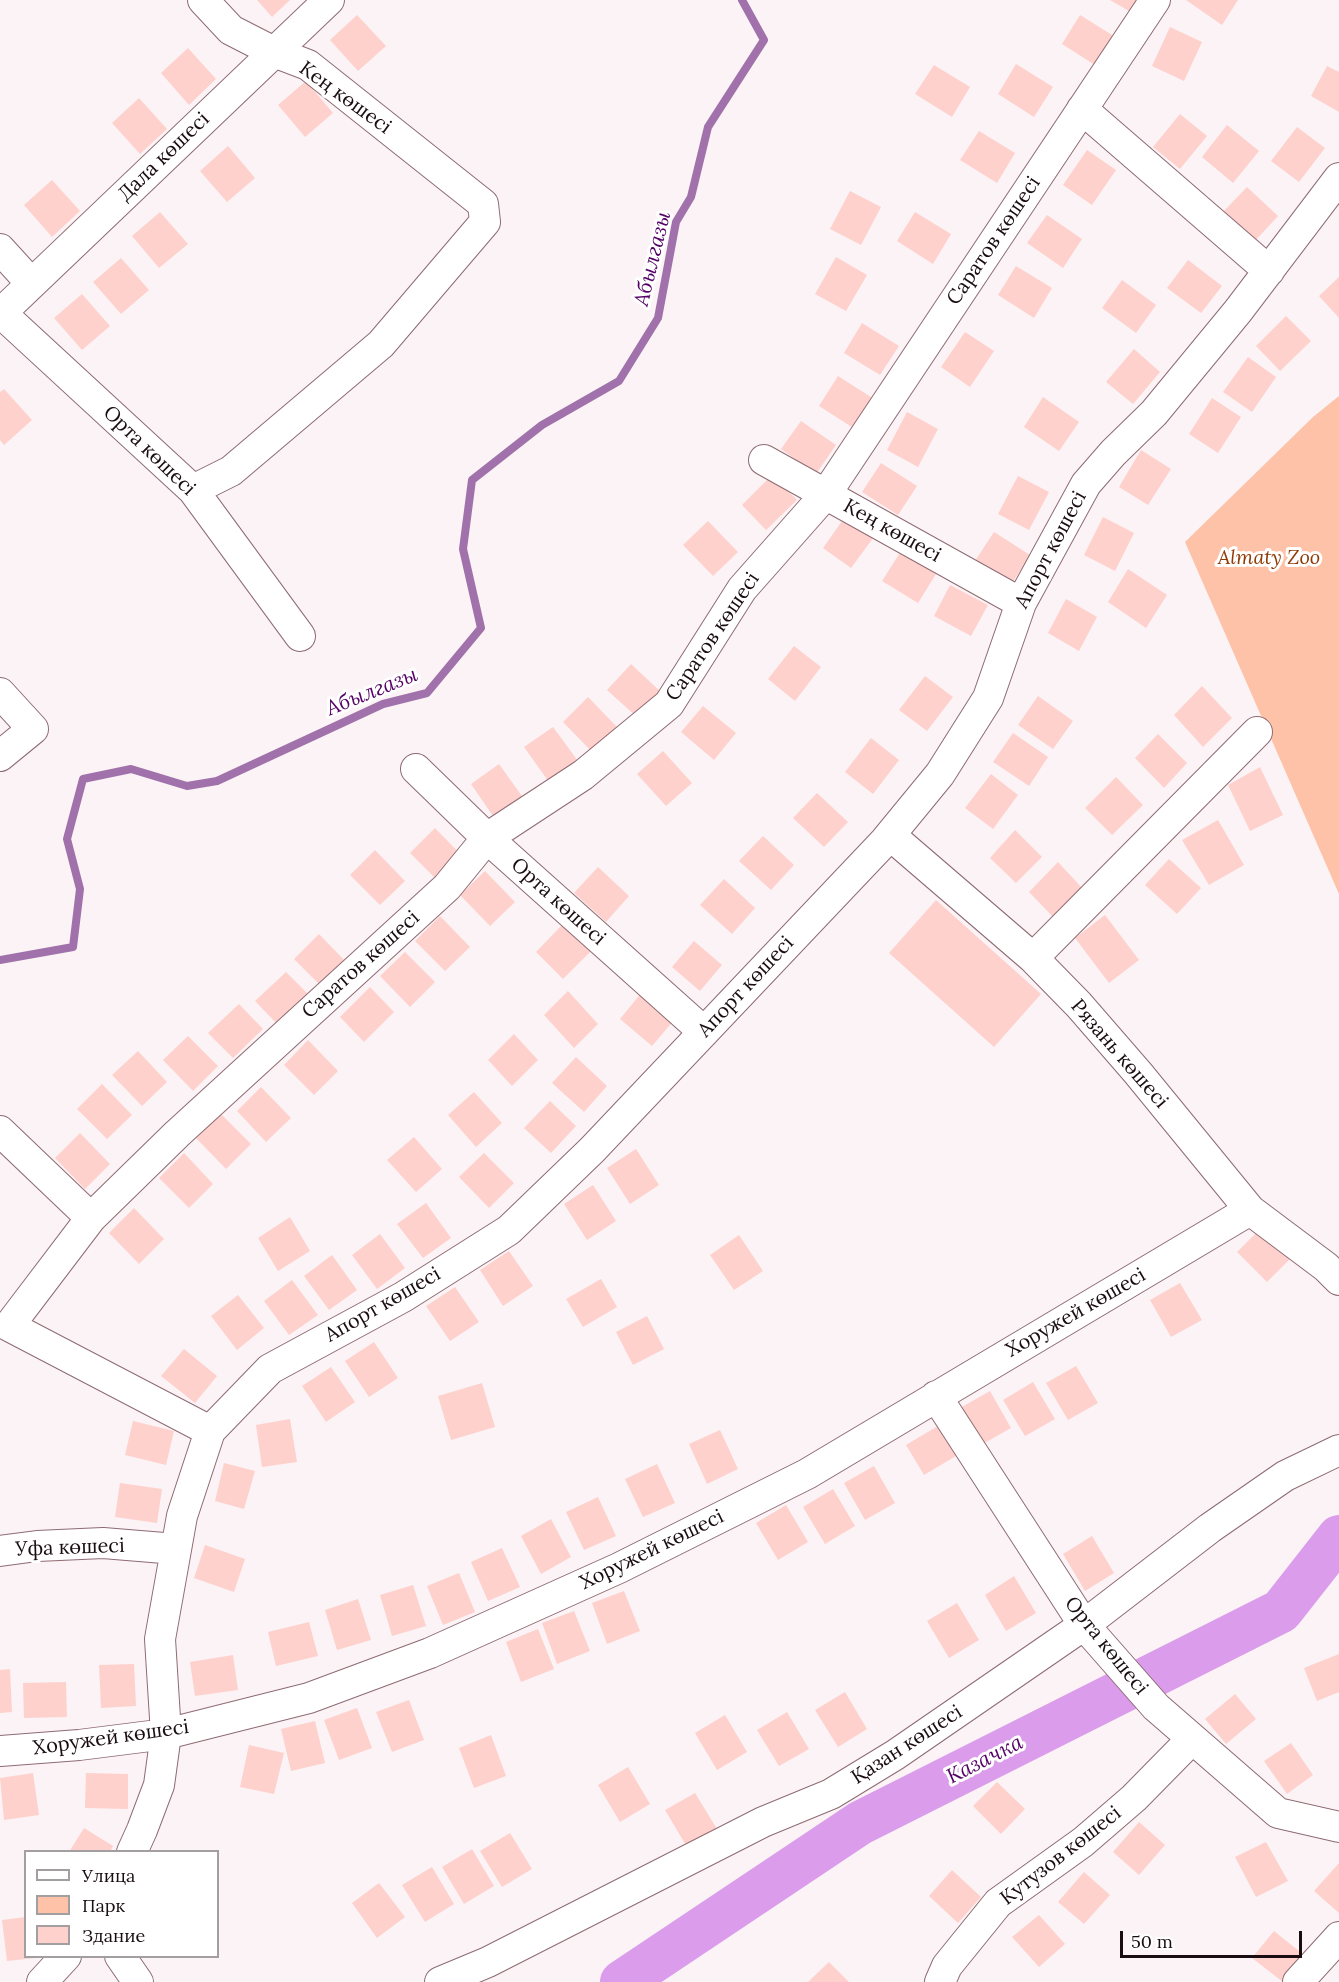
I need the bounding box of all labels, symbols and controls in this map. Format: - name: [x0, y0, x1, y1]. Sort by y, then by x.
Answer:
- street label: Кең көшесі: [294, 57, 396, 139]
- street label: Дала көшесі: [113, 108, 215, 206]
- street label: Саратов көшесі: [942, 172, 1046, 310]
- water label: Абылгазы: [629, 209, 677, 309]
- street label: Орта көшесі: [98, 401, 200, 501]
- street label: Апорт көшесі: [1010, 487, 1092, 613]
- street label: Кең көшесі: [839, 494, 945, 568]
- park label: Almaty Zoo: [1218, 546, 1320, 570]
- street label: Саратов көшесі: [661, 568, 765, 706]
- water label: Абылгазы: [323, 662, 421, 722]
- street label: Орта көшесі: [506, 853, 610, 951]
- street label: Саратов көшесі: [297, 906, 425, 1024]
- street label: Апорт көшесі: [693, 931, 799, 1043]
- street label: Рязань көшесі: [1065, 995, 1173, 1113]
- street label: Апорт көшесі: [321, 1262, 445, 1348]
- street label: Хоружей көшесі: [1002, 1263, 1150, 1363]
- street label: Хоружей көшесі: [576, 1505, 728, 1595]
- street label: Уфа көшесі: [15, 1534, 125, 1562]
- street label: Орта көшесі: [1059, 1592, 1153, 1700]
- street label: Қазан көшесі: [847, 1700, 967, 1790]
- street label: Хоружей көшесі: [32, 1715, 190, 1761]
- water label: Казачка: [943, 1730, 1027, 1790]
- street label: Кутузов көшесі: [996, 1801, 1126, 1911]
- legend: [24, 1850, 219, 1958]
- text: Улица: [82, 1864, 135, 1887]
- text: Парк: [82, 1894, 125, 1917]
- scale bar: [1123, 1919, 1304, 1957]
- text: Здание: [82, 1924, 145, 1947]
- text: 50 m: [1131, 1930, 1173, 1953]

